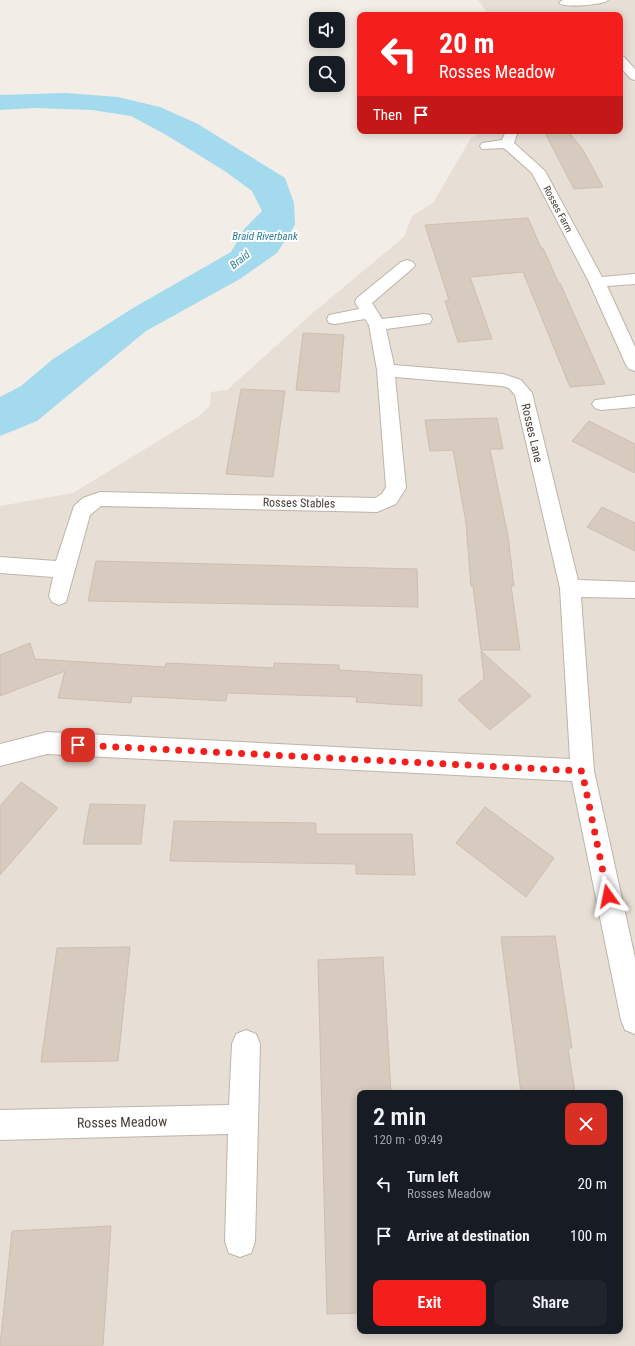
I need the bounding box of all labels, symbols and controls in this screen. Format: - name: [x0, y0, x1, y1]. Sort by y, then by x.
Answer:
- map controls: [309, 12, 345, 92]
- button: sound: [309, 12, 345, 48]
- text: 20 m: [439, 27, 495, 60]
- icon: left: [373, 28, 425, 80]
- button: search: [309, 56, 345, 92]
- text: Rosses Meadow: [439, 61, 555, 82]
- icon: arrive: [410, 104, 432, 126]
- text: Then: [373, 106, 402, 124]
- street label: Rosses Farm: [541, 184, 575, 234]
- water label: Braid Riverbank: [232, 230, 298, 243]
- water label: Braid: [227, 248, 253, 272]
- street label: Rosses Lane: [518, 402, 546, 464]
- street label: Rosses Stables: [263, 495, 335, 511]
- pin: [61, 728, 95, 762]
- icon: arrive: [67, 734, 89, 756]
- position arrow: [587, 875, 629, 917]
- text: 2 min: [373, 1103, 426, 1131]
- button: close: [565, 1103, 607, 1145]
- street label: Rosses Meadow: [77, 1113, 167, 1131]
- text: 120 m · 09:49: [373, 1132, 443, 1147]
- text: Turn left: [407, 1168, 458, 1186]
- icon: left: [373, 1173, 395, 1195]
- text: 20 m: [577, 1175, 607, 1193]
- text: Rosses Meadow: [407, 1186, 491, 1201]
- icon: arrive: [373, 1225, 395, 1247]
- text: Arrive at destination: [407, 1227, 530, 1245]
- text: 100 m: [570, 1227, 607, 1245]
- button: Exit: [373, 1280, 486, 1326]
- button: Share: [494, 1280, 607, 1326]

